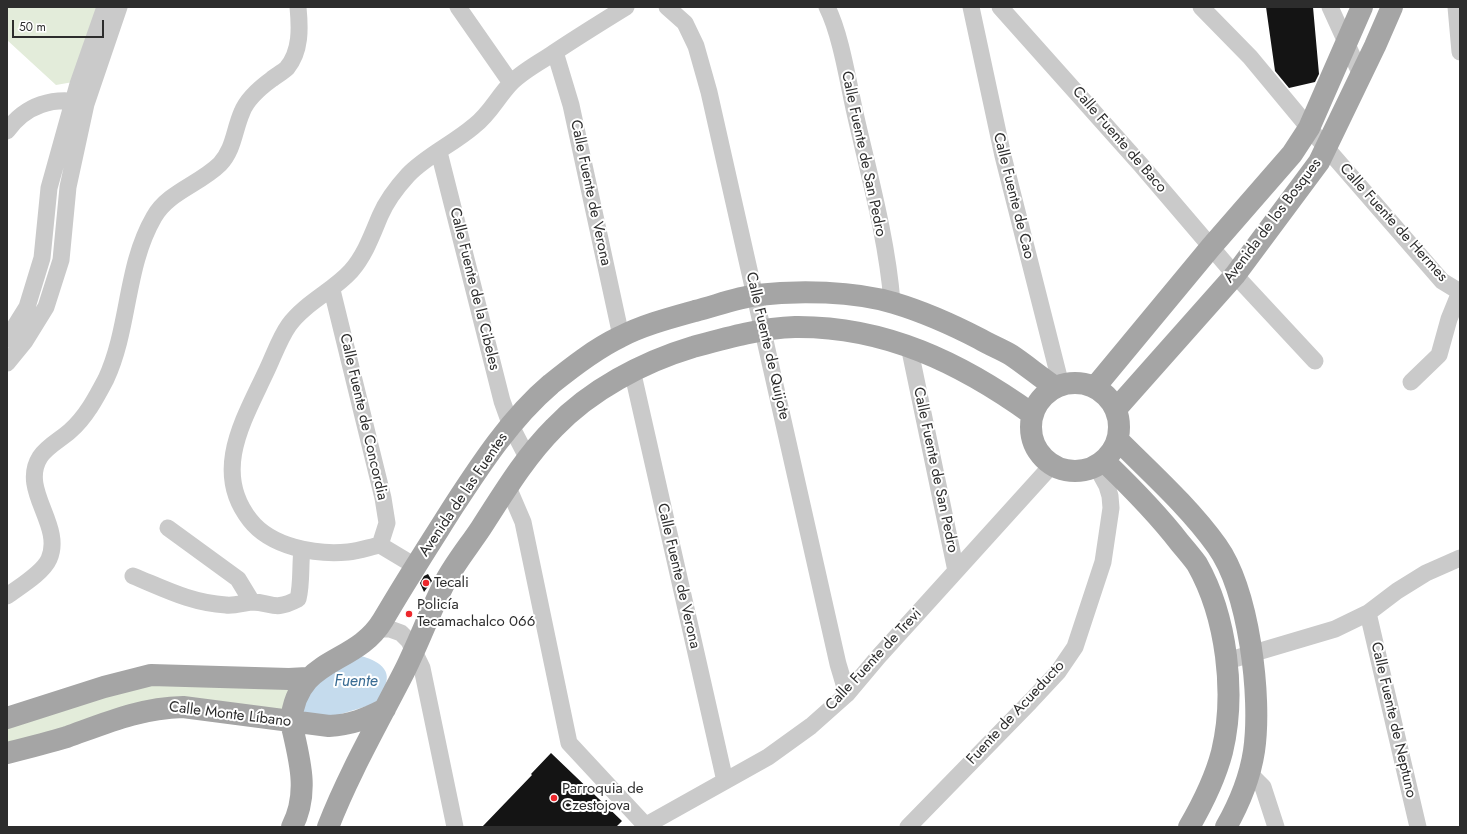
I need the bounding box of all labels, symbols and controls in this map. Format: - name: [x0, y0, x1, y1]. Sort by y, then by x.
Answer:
- scale bar: [14, 12, 106, 38]
- text: 50 m: [19, 18, 46, 36]
- street label: Calle Fuente de San Pedro: [837, 70, 889, 238]
- street label: Calle Fuente de Baco: [1068, 83, 1170, 197]
- street label: Calle Fuente de Verona: [566, 118, 614, 268]
- street label: Calle Fuente de Cao: [989, 131, 1037, 261]
- street label: Avenida de los Bosques: [1220, 155, 1326, 287]
- street label: Calle Fuente de Hermes: [1335, 160, 1451, 286]
- street label: Calle Fuente de la Cibeles: [445, 206, 503, 372]
- street label: Calle Fuente de Quijote: [741, 271, 793, 421]
- street label: Calle Fuente de Concordia: [335, 332, 391, 502]
- street label: Calle Fuente de San Pedro: [909, 386, 961, 554]
- street label: Avenida de las Fuentes: [416, 430, 512, 560]
- street label: Calle Fuente de Verona: [653, 502, 703, 650]
- place label: Tecali: [434, 574, 469, 592]
- marker: Tecali: [421, 578, 431, 588]
- place label: Policía Tecamachalco 066: [417, 596, 535, 631]
- street label: Calle Fuente de Trevi: [822, 605, 926, 715]
- marker: Policía Tecamachalco 066: [404, 609, 414, 619]
- street label: Calle Fuente de Neptuno: [1366, 640, 1420, 800]
- street label: Fuente de Acueducto: [963, 657, 1069, 769]
- water label: Fuente: [334, 672, 378, 692]
- street label: Calle Monte Líbano: [168, 699, 292, 731]
- place label: Parroquia de Czestojova: [562, 780, 644, 815]
- marker: Parroquia de Czestojova: [549, 793, 559, 803]

